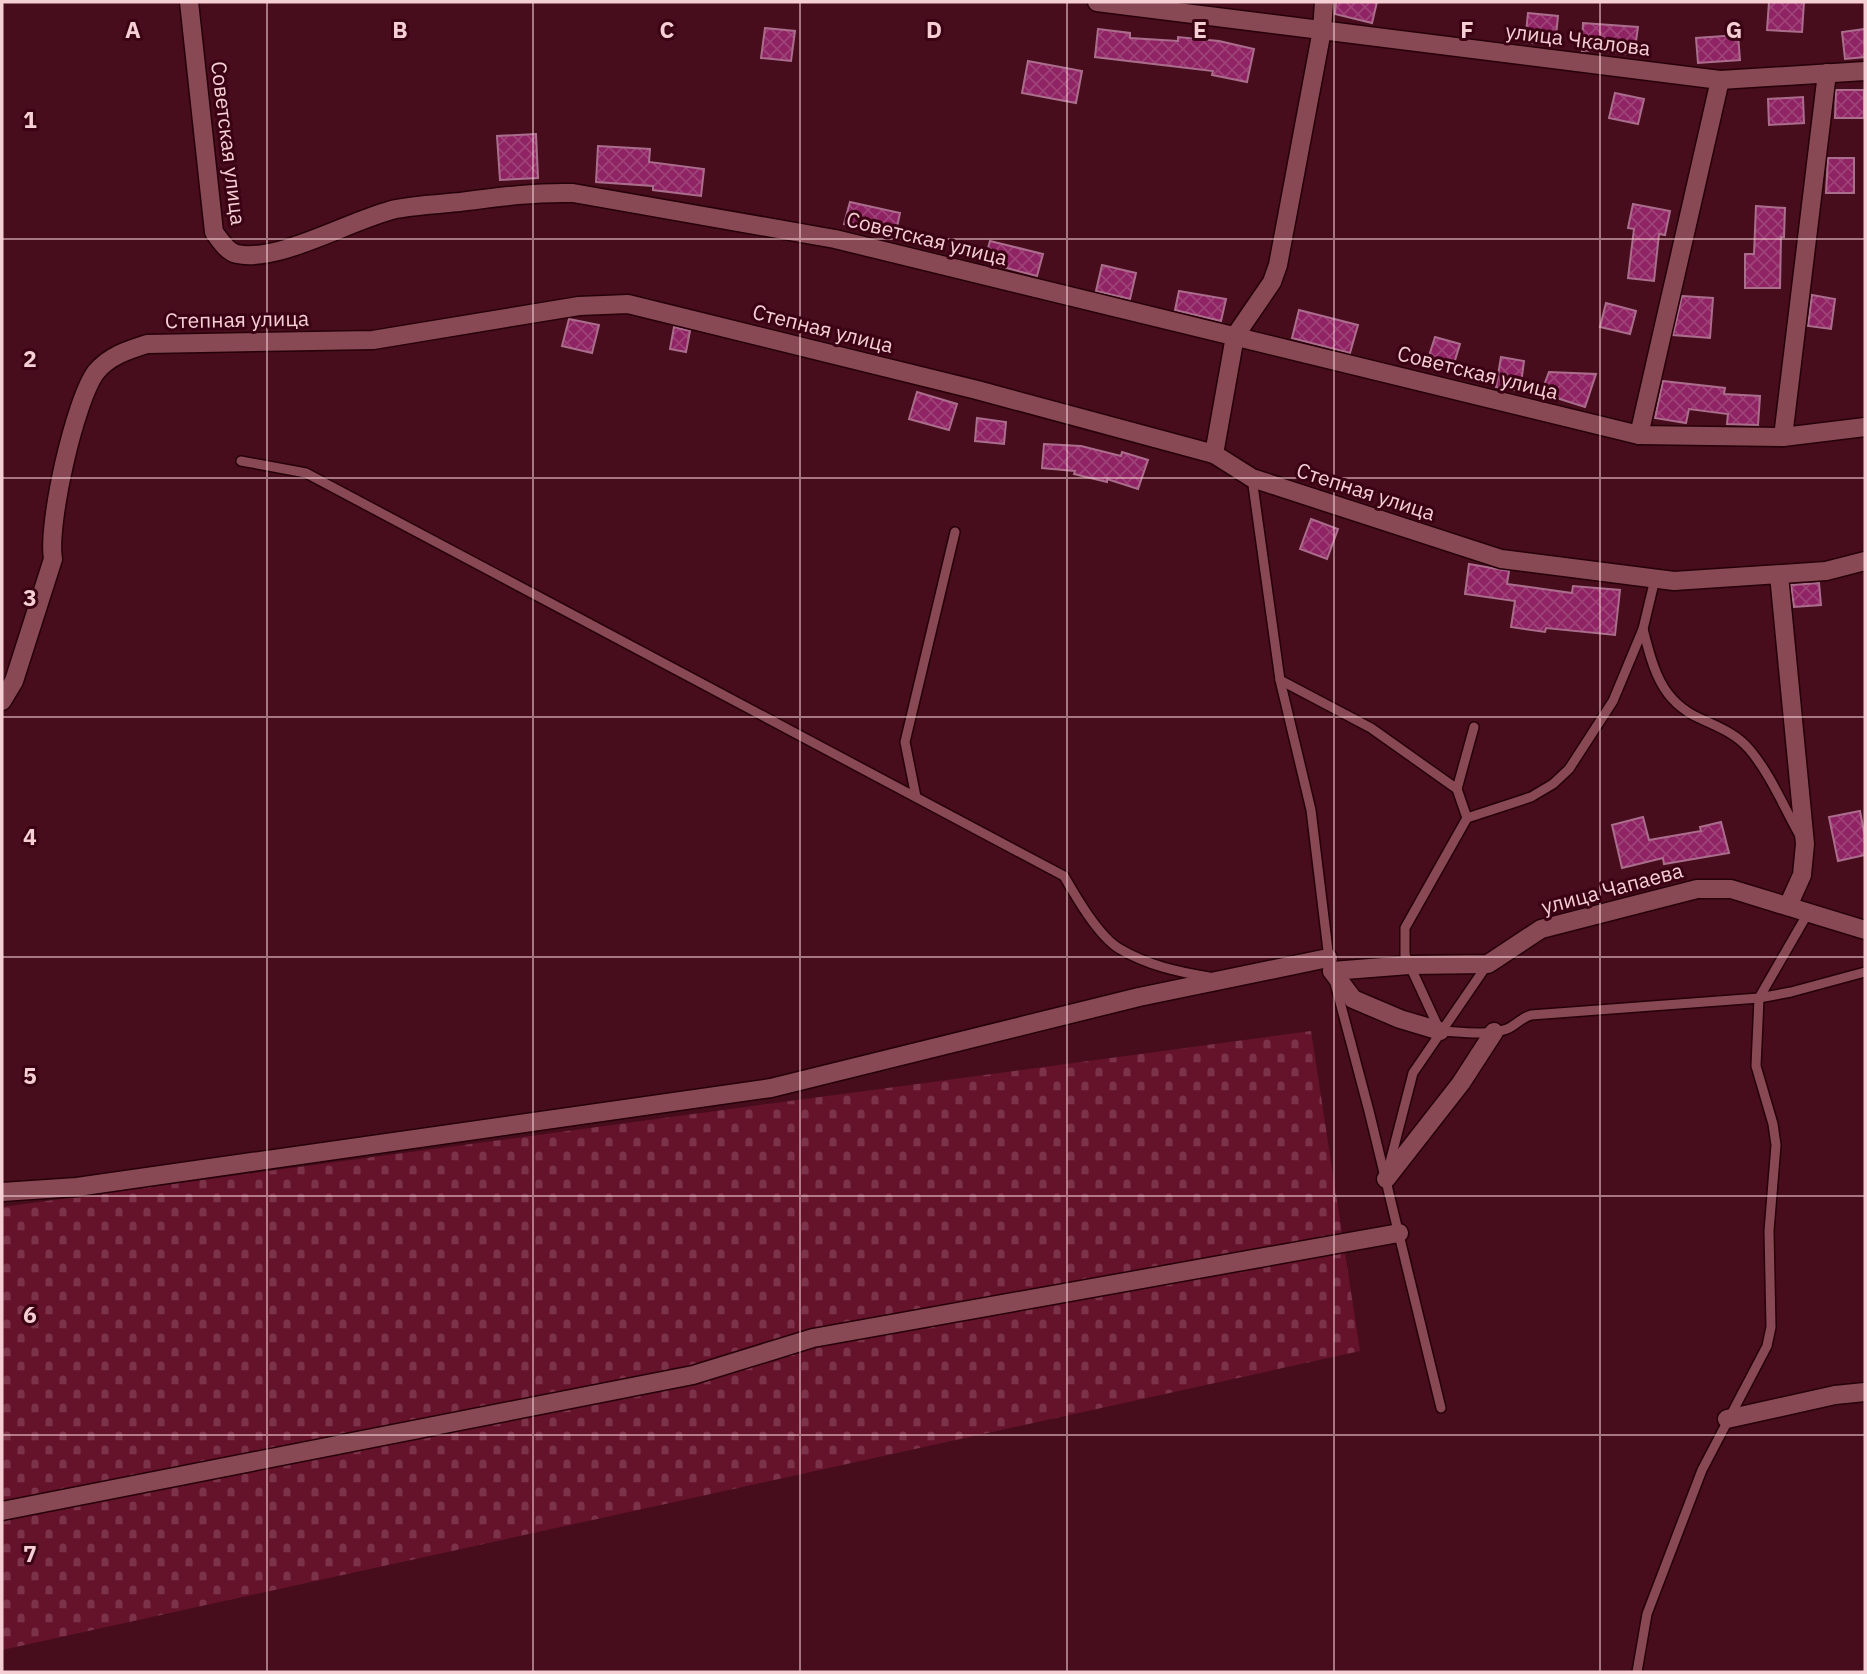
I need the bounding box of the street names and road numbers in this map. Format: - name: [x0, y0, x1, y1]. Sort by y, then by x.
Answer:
- street label: улица Чкалова: [1504, 16, 1652, 62]
- street label: Советская улица: [205, 59, 253, 227]
- street label: Советская улица: [844, 204, 1010, 272]
- street label: Степная улица: [750, 297, 896, 359]
- street label: Степная улица: [165, 304, 309, 334]
- street label: Советская улица: [1395, 338, 1561, 406]
- street label: Степная улица: [1293, 455, 1439, 527]
- street label: улица Чапаева: [1538, 856, 1686, 920]

